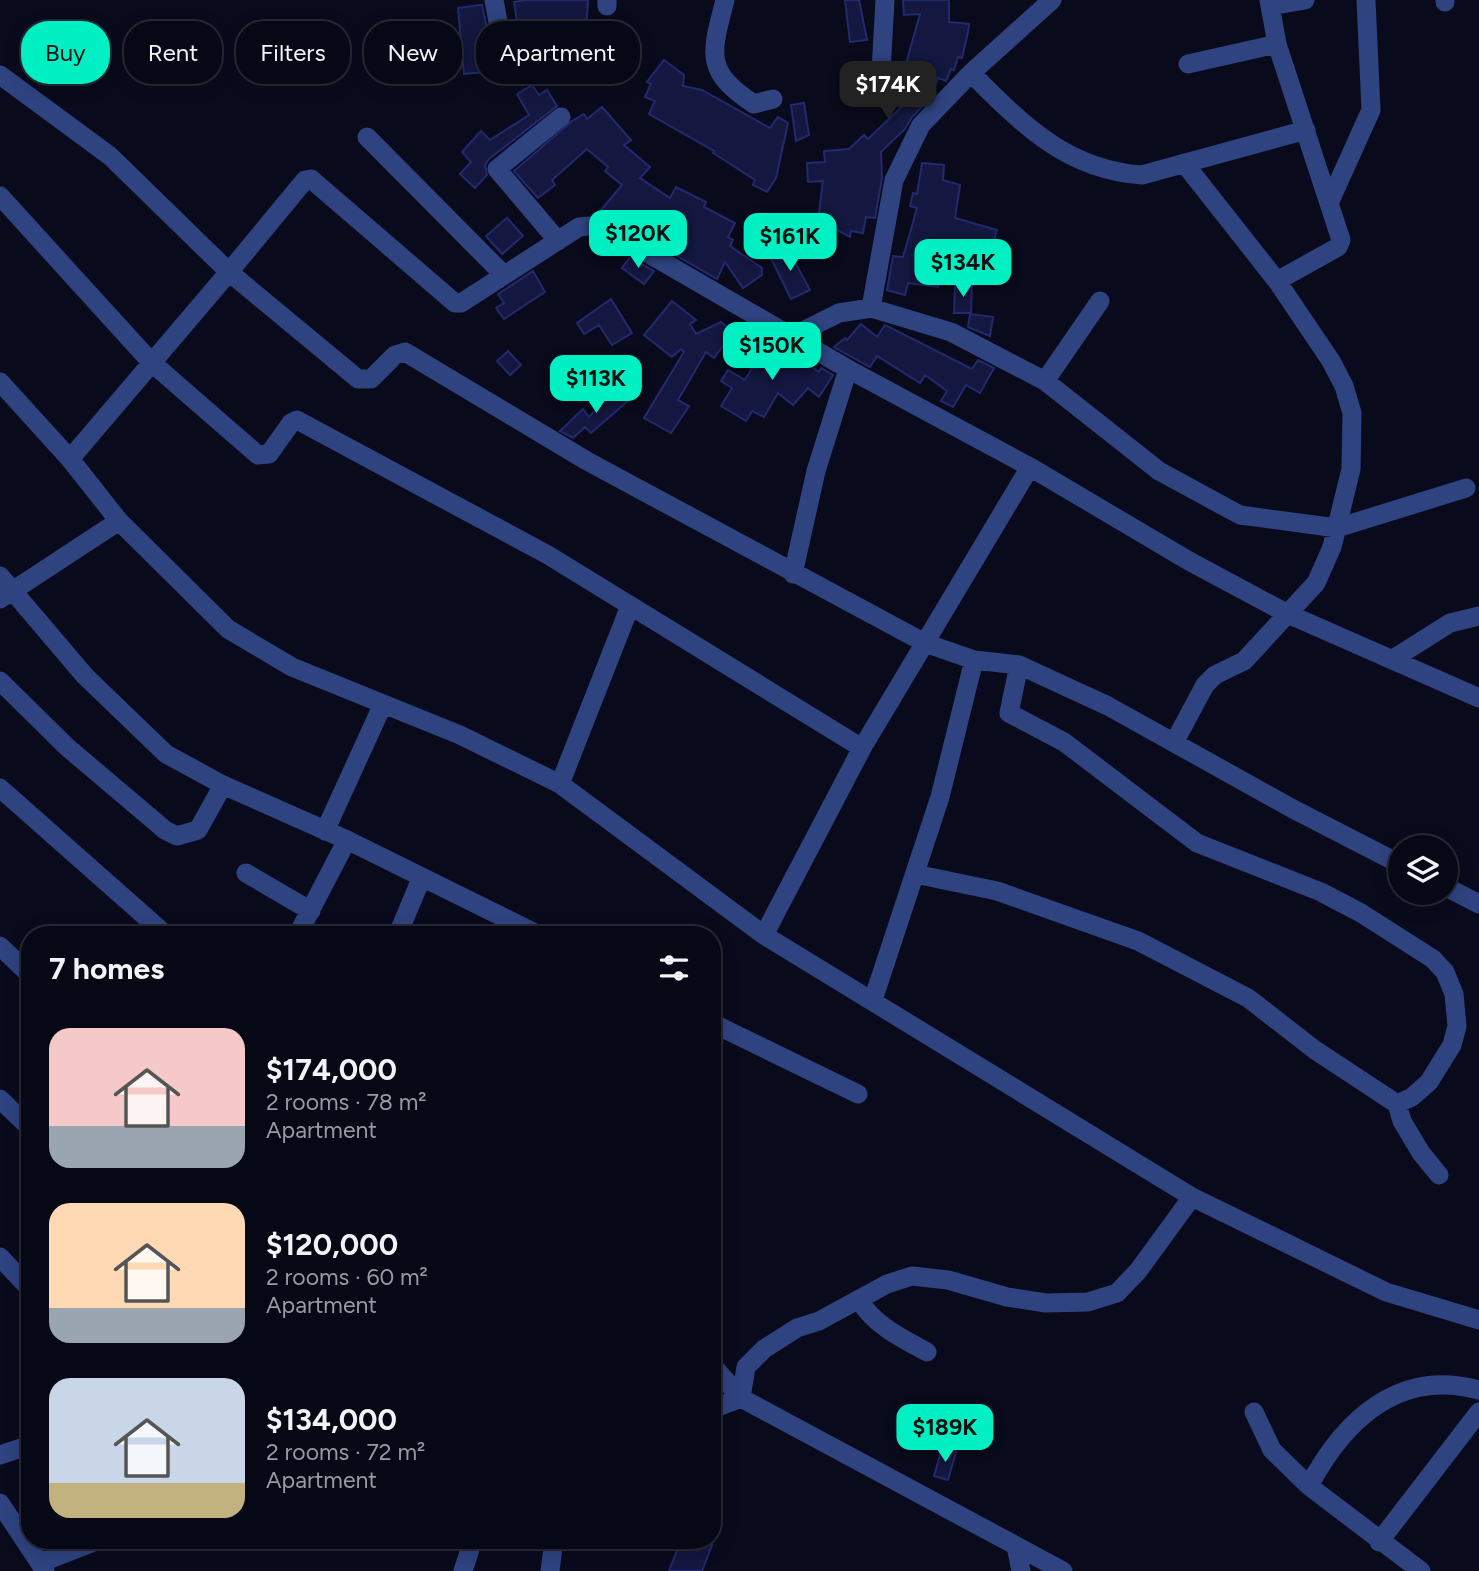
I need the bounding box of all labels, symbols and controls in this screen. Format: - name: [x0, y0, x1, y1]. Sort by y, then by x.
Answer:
- chip: Buy: [21, 21, 110, 84]
- chip: Rent: [124, 21, 222, 84]
- chip: Filters: [236, 21, 350, 84]
- chip: New: [364, 21, 462, 84]
- chip: Apartment: [476, 21, 640, 84]
- pin: $174K: [839, 61, 937, 121]
- text: $174K: [855, 70, 921, 98]
- pin: $120K: [589, 210, 687, 270]
- pin: $161K: [741, 214, 839, 273]
- text: $120K: [605, 219, 671, 247]
- text: $161K: [760, 222, 820, 250]
- pin: $134K: [914, 240, 1012, 299]
- text: $134K: [930, 248, 996, 276]
- pin: $150K: [723, 322, 821, 382]
- text: $150K: [739, 331, 805, 359]
- pin: $113K: [547, 356, 645, 415]
- text: $113K: [566, 364, 626, 392]
- map controls: [1388, 835, 1458, 905]
- button: layers: [1388, 835, 1458, 905]
- icon: filters: [655, 949, 693, 987]
- text: 7 homes: [49, 950, 164, 987]
- text: $174,000: [266, 1051, 397, 1088]
- icon: home: [105, 1056, 189, 1140]
- text: 2 rooms · 78 m²: [266, 1088, 427, 1116]
- text: Apartment: [266, 1116, 377, 1144]
- text: $120,000: [266, 1226, 398, 1263]
- icon: home: [105, 1231, 189, 1315]
- text: 2 rooms · 60 m²: [266, 1263, 428, 1291]
- text: Apartment: [266, 1291, 377, 1319]
- text: $134,000: [266, 1401, 397, 1438]
- pin: $189K: [896, 1404, 994, 1464]
- icon: home: [105, 1406, 189, 1490]
- text: $189K: [912, 1413, 978, 1441]
- text: 2 rooms · 72 m²: [266, 1438, 425, 1466]
- text: Apartment: [266, 1466, 377, 1494]

